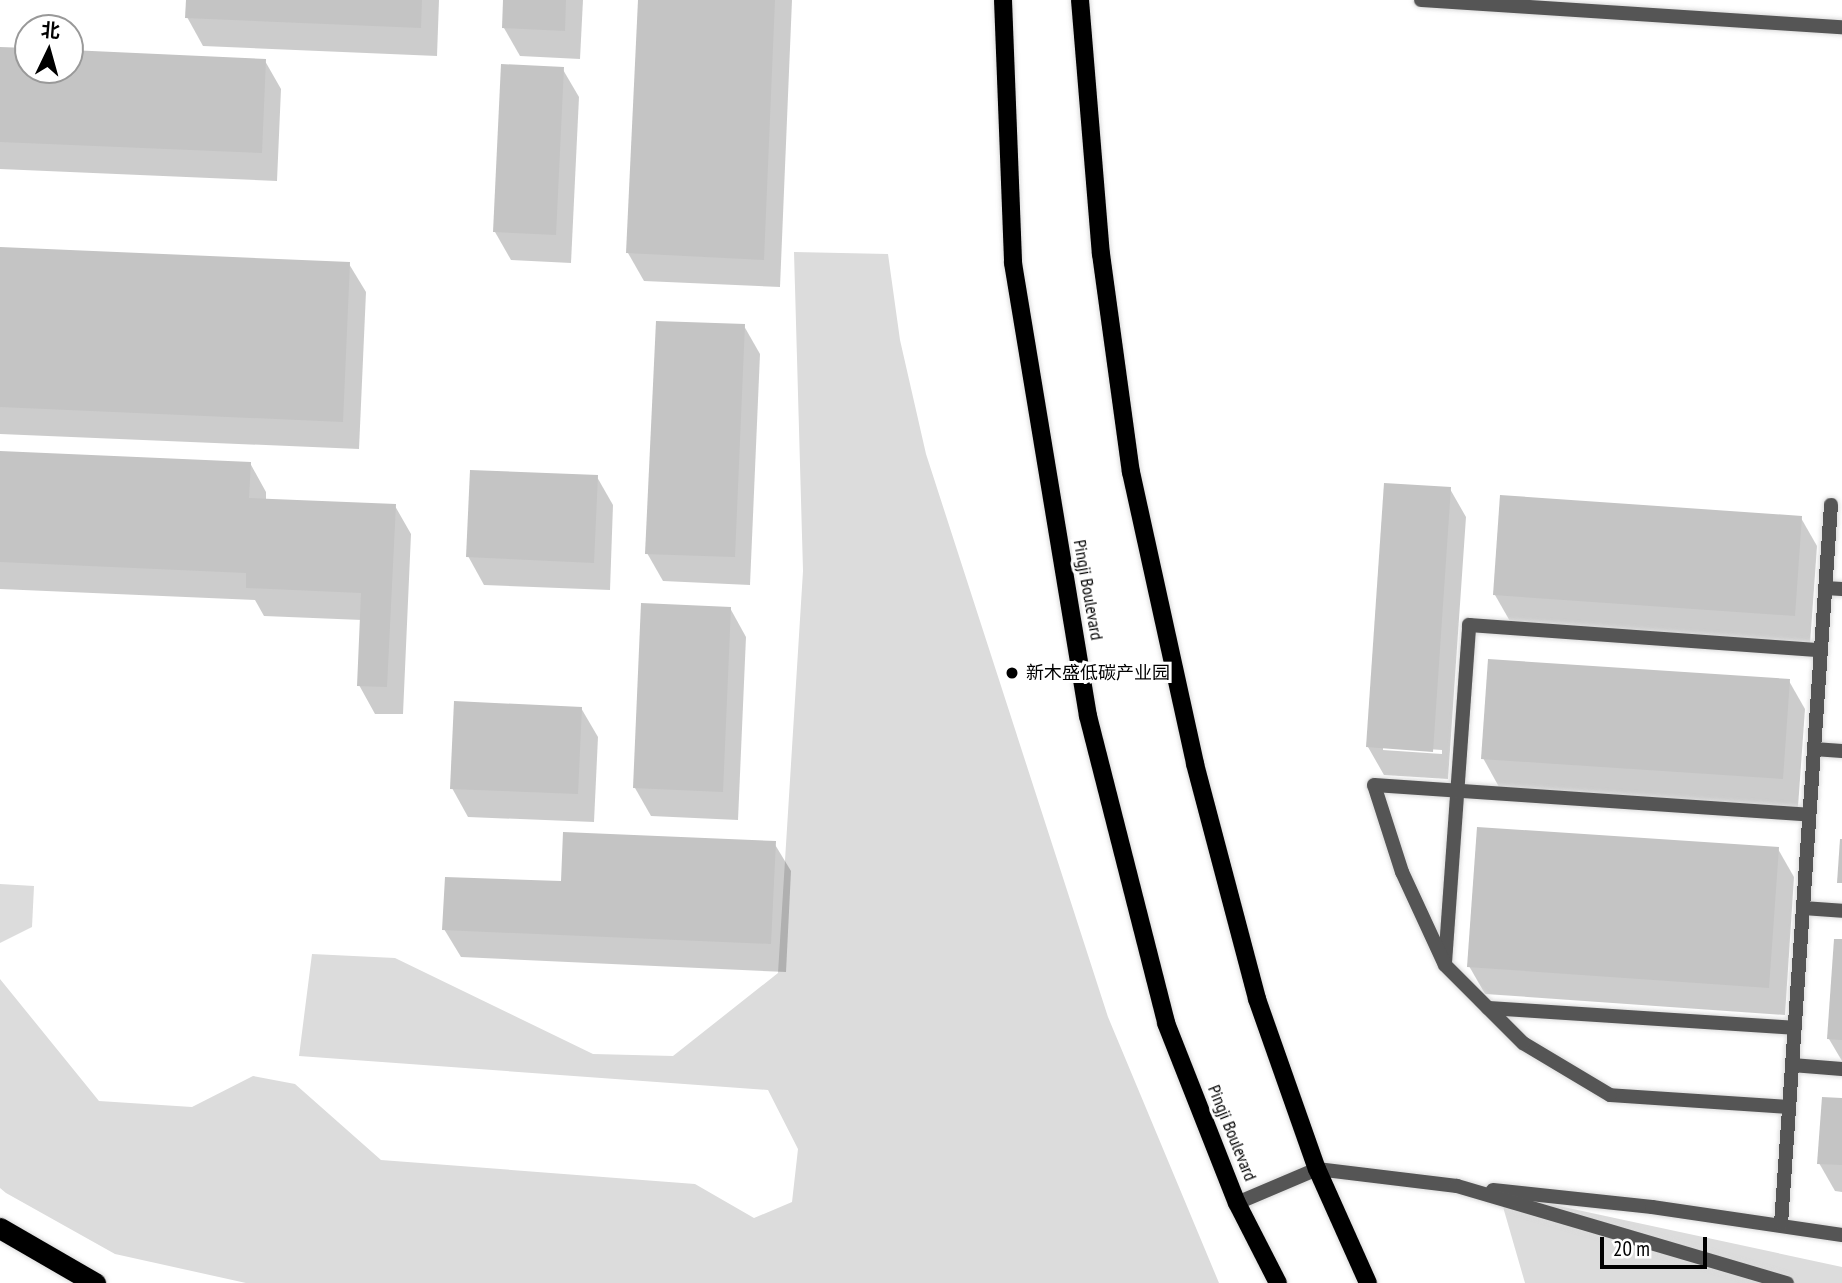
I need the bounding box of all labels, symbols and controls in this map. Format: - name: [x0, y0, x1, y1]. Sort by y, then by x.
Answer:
- north arrow: [14, 14, 84, 84]
- text: 北: [40, 17, 61, 43]
- street label: Pingji Boulevard: [1069, 538, 1107, 642]
- place label: 新木盛低碳产业园: [1026, 662, 1170, 684]
- marker: 新木盛低碳产业园: [1004, 665, 1020, 681]
- street label: Pingji Boulevard: [1203, 1082, 1261, 1184]
- scale bar: [1604, 1224, 1711, 1268]
- text: 20 m: [1613, 1235, 1650, 1262]

